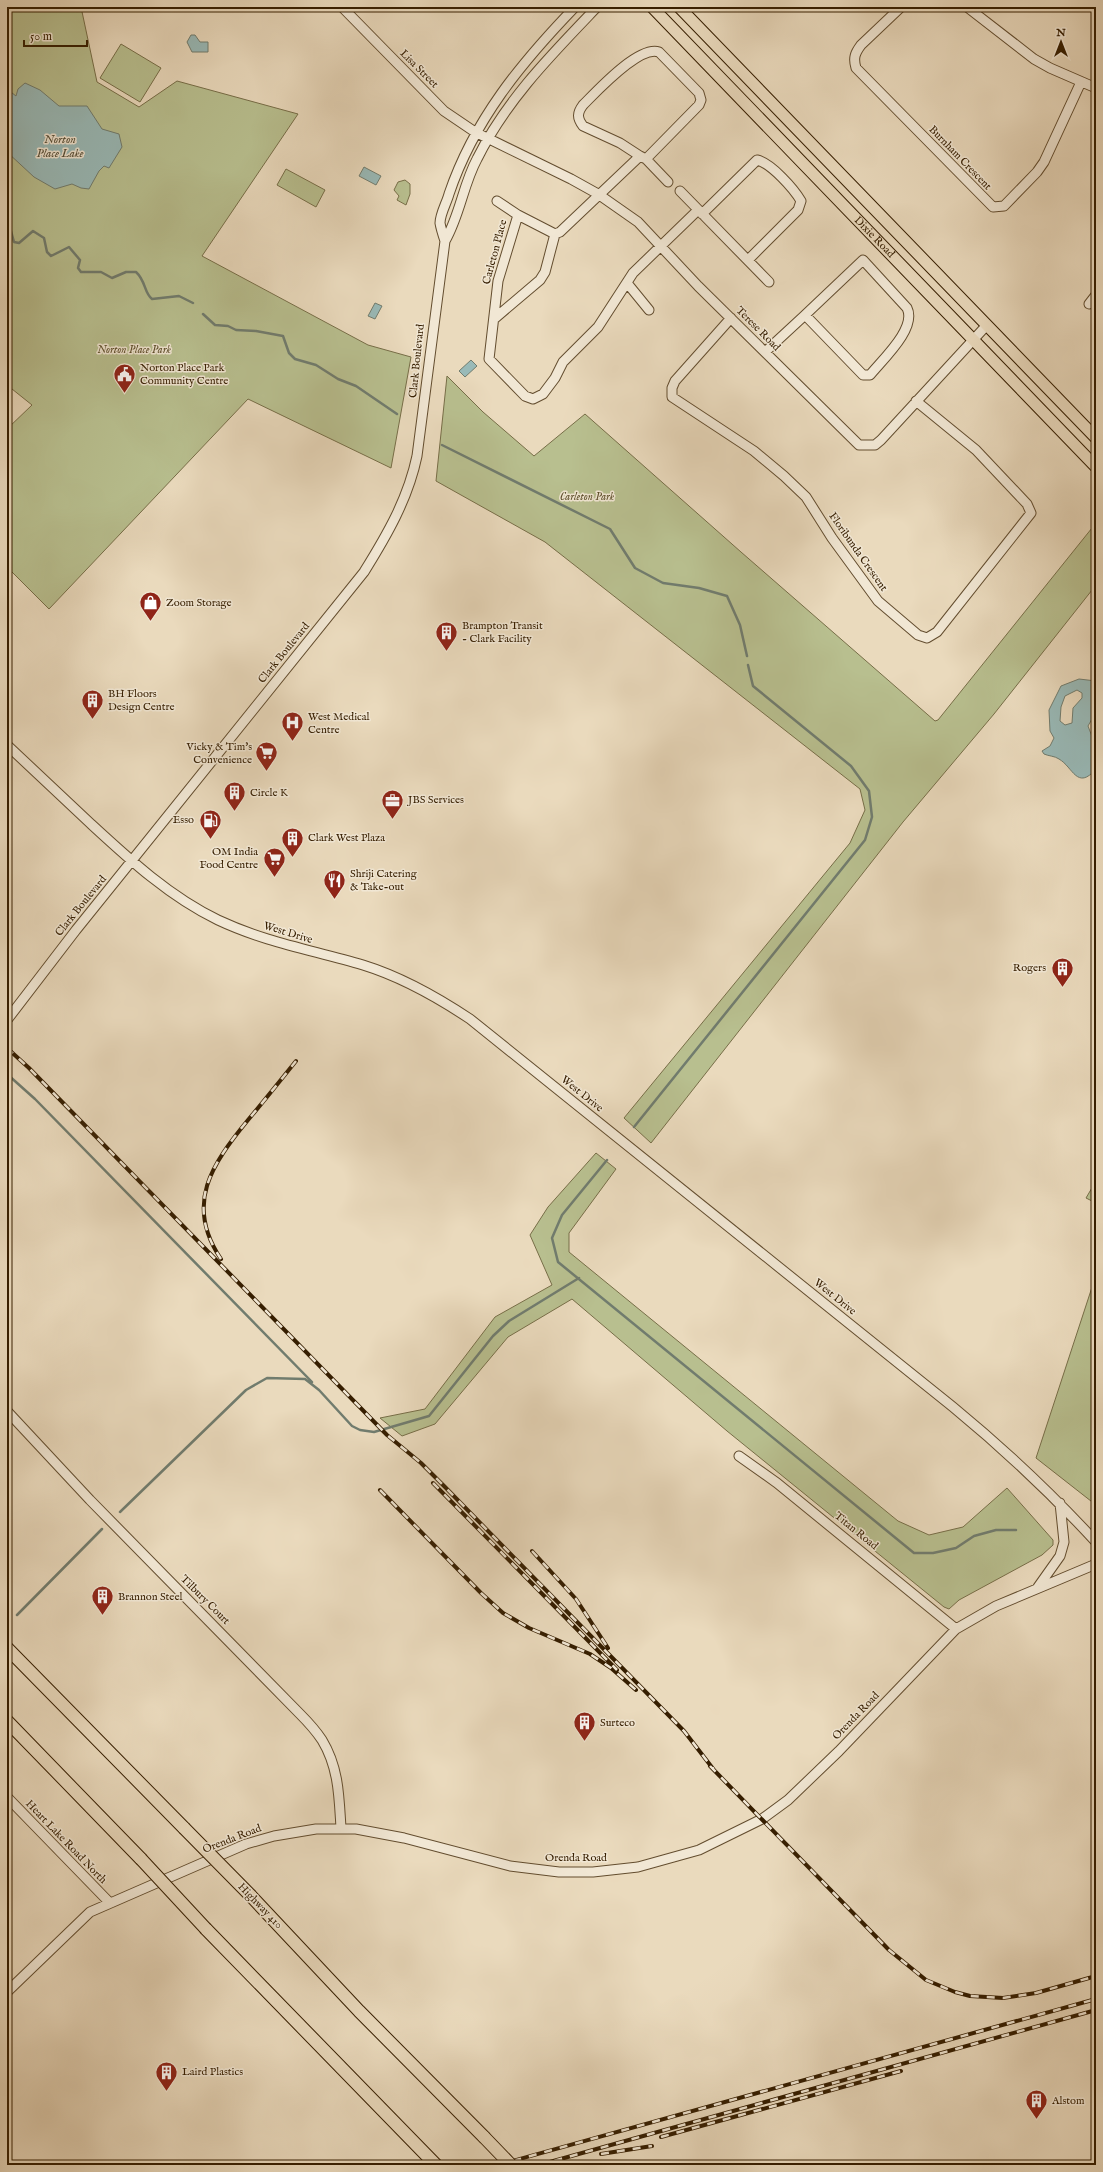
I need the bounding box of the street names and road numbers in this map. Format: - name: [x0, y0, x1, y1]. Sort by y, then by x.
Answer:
- street label: Lisa Street: [397, 47, 441, 91]
- street label: Burnham Crescent: [926, 123, 995, 193]
- street label: Dixie Road: [851, 214, 898, 261]
- street label: Carleton Place: [480, 218, 510, 286]
- street label: Terese Road: [733, 304, 783, 354]
- street label: Clark Boulevard: [406, 323, 428, 399]
- street label: Floribunda Crescent: [826, 510, 891, 594]
- street label: Clark Boulevard: [255, 620, 313, 686]
- street label: Clark Boulevard: [52, 873, 110, 939]
- street label: West Drive: [262, 919, 314, 947]
- street label: West Drive: [558, 1073, 606, 1115]
- street label: West Drive: [811, 1276, 859, 1318]
- street label: Titan Road: [831, 1509, 881, 1553]
- street label: Tilbury Court: [177, 1572, 233, 1628]
- street label: Orenda Road: [829, 1689, 883, 1743]
- street label: Heart Lake Road North: [22, 1797, 110, 1887]
- street label: Orenda Road: [201, 1821, 264, 1857]
- street label: Orenda Road: [545, 1851, 607, 1865]
- street label: Highway 410: [235, 1880, 285, 1932]

